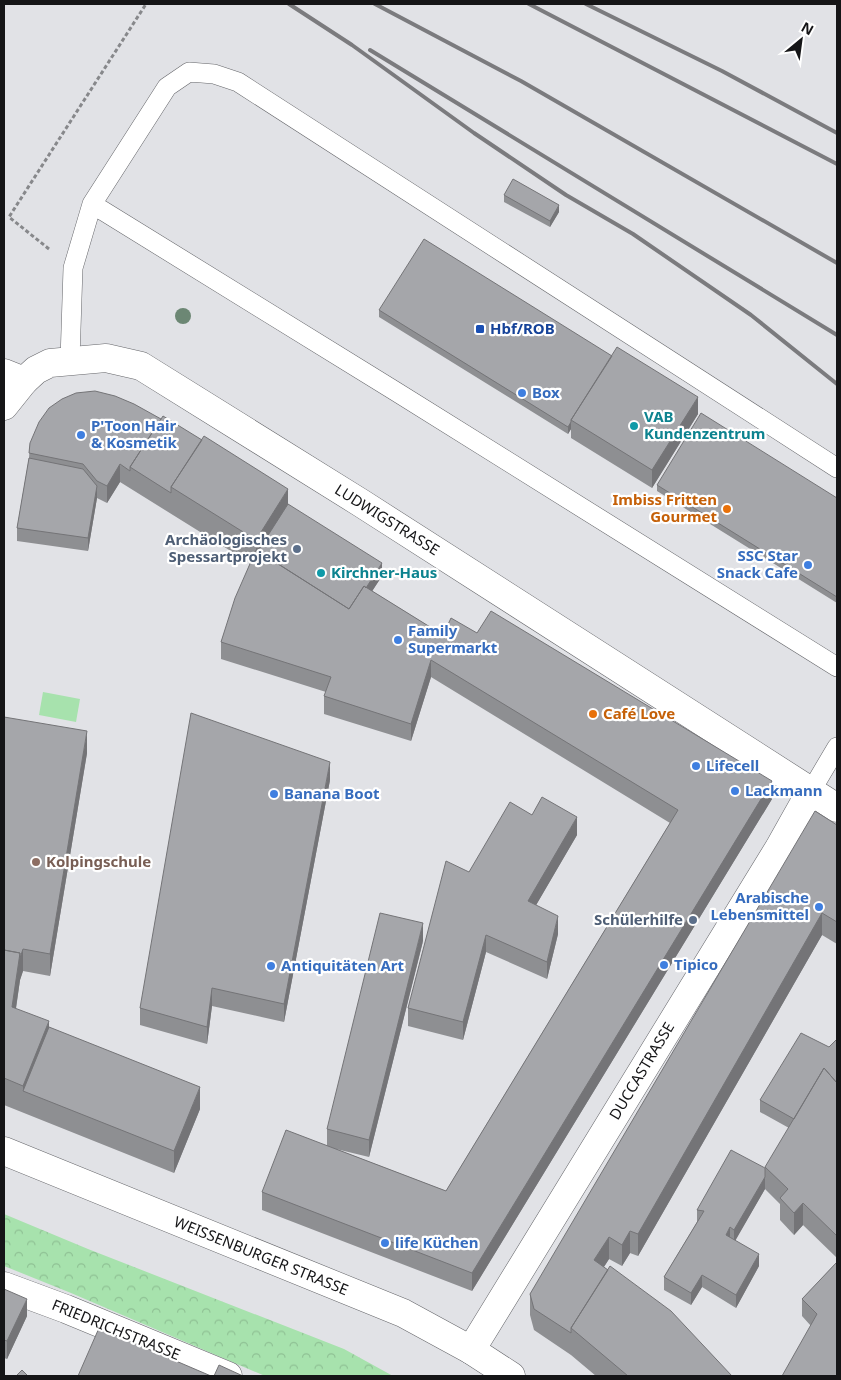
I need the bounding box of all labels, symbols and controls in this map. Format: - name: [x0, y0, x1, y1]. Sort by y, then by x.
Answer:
- north arrow: [776, 15, 826, 65]
- text: N: [798, 17, 817, 39]
- place label: Hbf/ROB: [490, 318, 555, 338]
- marker: Hbf/ROB: [474, 323, 486, 335]
- place label: Box: [532, 382, 560, 402]
- marker: Box: [516, 387, 528, 399]
- place label: VAB Kundenzentrum: [644, 406, 765, 443]
- place label: P'Toon Hair & Kosmetik: [91, 415, 178, 452]
- marker: VAB Kundenzentrum: [628, 420, 640, 432]
- marker: P'Toon Hair & Kosmetik: [75, 429, 87, 441]
- street label: LUDWIGSTRASSE: [331, 479, 444, 559]
- place label: Imbiss Fritten Gourmet: [612, 489, 717, 526]
- marker: Imbiss Fritten Gourmet: [721, 503, 733, 515]
- place label: Archäologisches Spessartprojekt: [165, 529, 287, 566]
- marker: Archäologisches Spessartprojekt: [291, 543, 303, 555]
- place label: SSC Star Snack Cafe: [717, 545, 798, 582]
- marker: SSC Star Snack Cafe: [802, 559, 814, 571]
- place label: Kirchner-Haus: [331, 562, 437, 582]
- marker: Kirchner-Haus: [315, 567, 327, 579]
- place label: Family Supermarkt: [408, 620, 498, 657]
- marker: Family Supermarkt: [392, 634, 404, 646]
- place label: Café Love: [603, 703, 675, 723]
- marker: Café Love: [587, 708, 599, 720]
- place label: Lifecell: [706, 755, 759, 775]
- marker: Lifecell: [690, 760, 702, 772]
- place label: Lackmann: [745, 780, 823, 800]
- place label: Banana Boot: [284, 783, 380, 803]
- marker: Lackmann: [729, 785, 741, 797]
- marker: Banana Boot: [268, 788, 280, 800]
- place label: Kolpingschule: [46, 851, 151, 871]
- marker: Kolpingschule: [30, 856, 42, 868]
- place label: Arabische Lebensmittel: [710, 887, 809, 924]
- marker: Arabische Lebensmittel: [813, 901, 825, 913]
- place label: Schülerhilfe: [594, 909, 683, 929]
- marker: Schülerhilfe: [687, 914, 699, 926]
- place label: Tipico: [674, 954, 718, 974]
- place label: Antiquitäten Art: [281, 955, 405, 975]
- marker: Tipico: [658, 959, 670, 971]
- marker: Antiquitäten Art: [265, 960, 277, 972]
- street label: DUCCASTRASSE: [604, 1018, 678, 1123]
- street label: WEISSENBURGER STRASSE: [171, 1211, 352, 1299]
- place label: life Küchen: [395, 1232, 479, 1252]
- marker: life Küchen: [379, 1237, 391, 1249]
- street label: FRIEDRICHSTRASSE: [49, 1294, 184, 1364]

